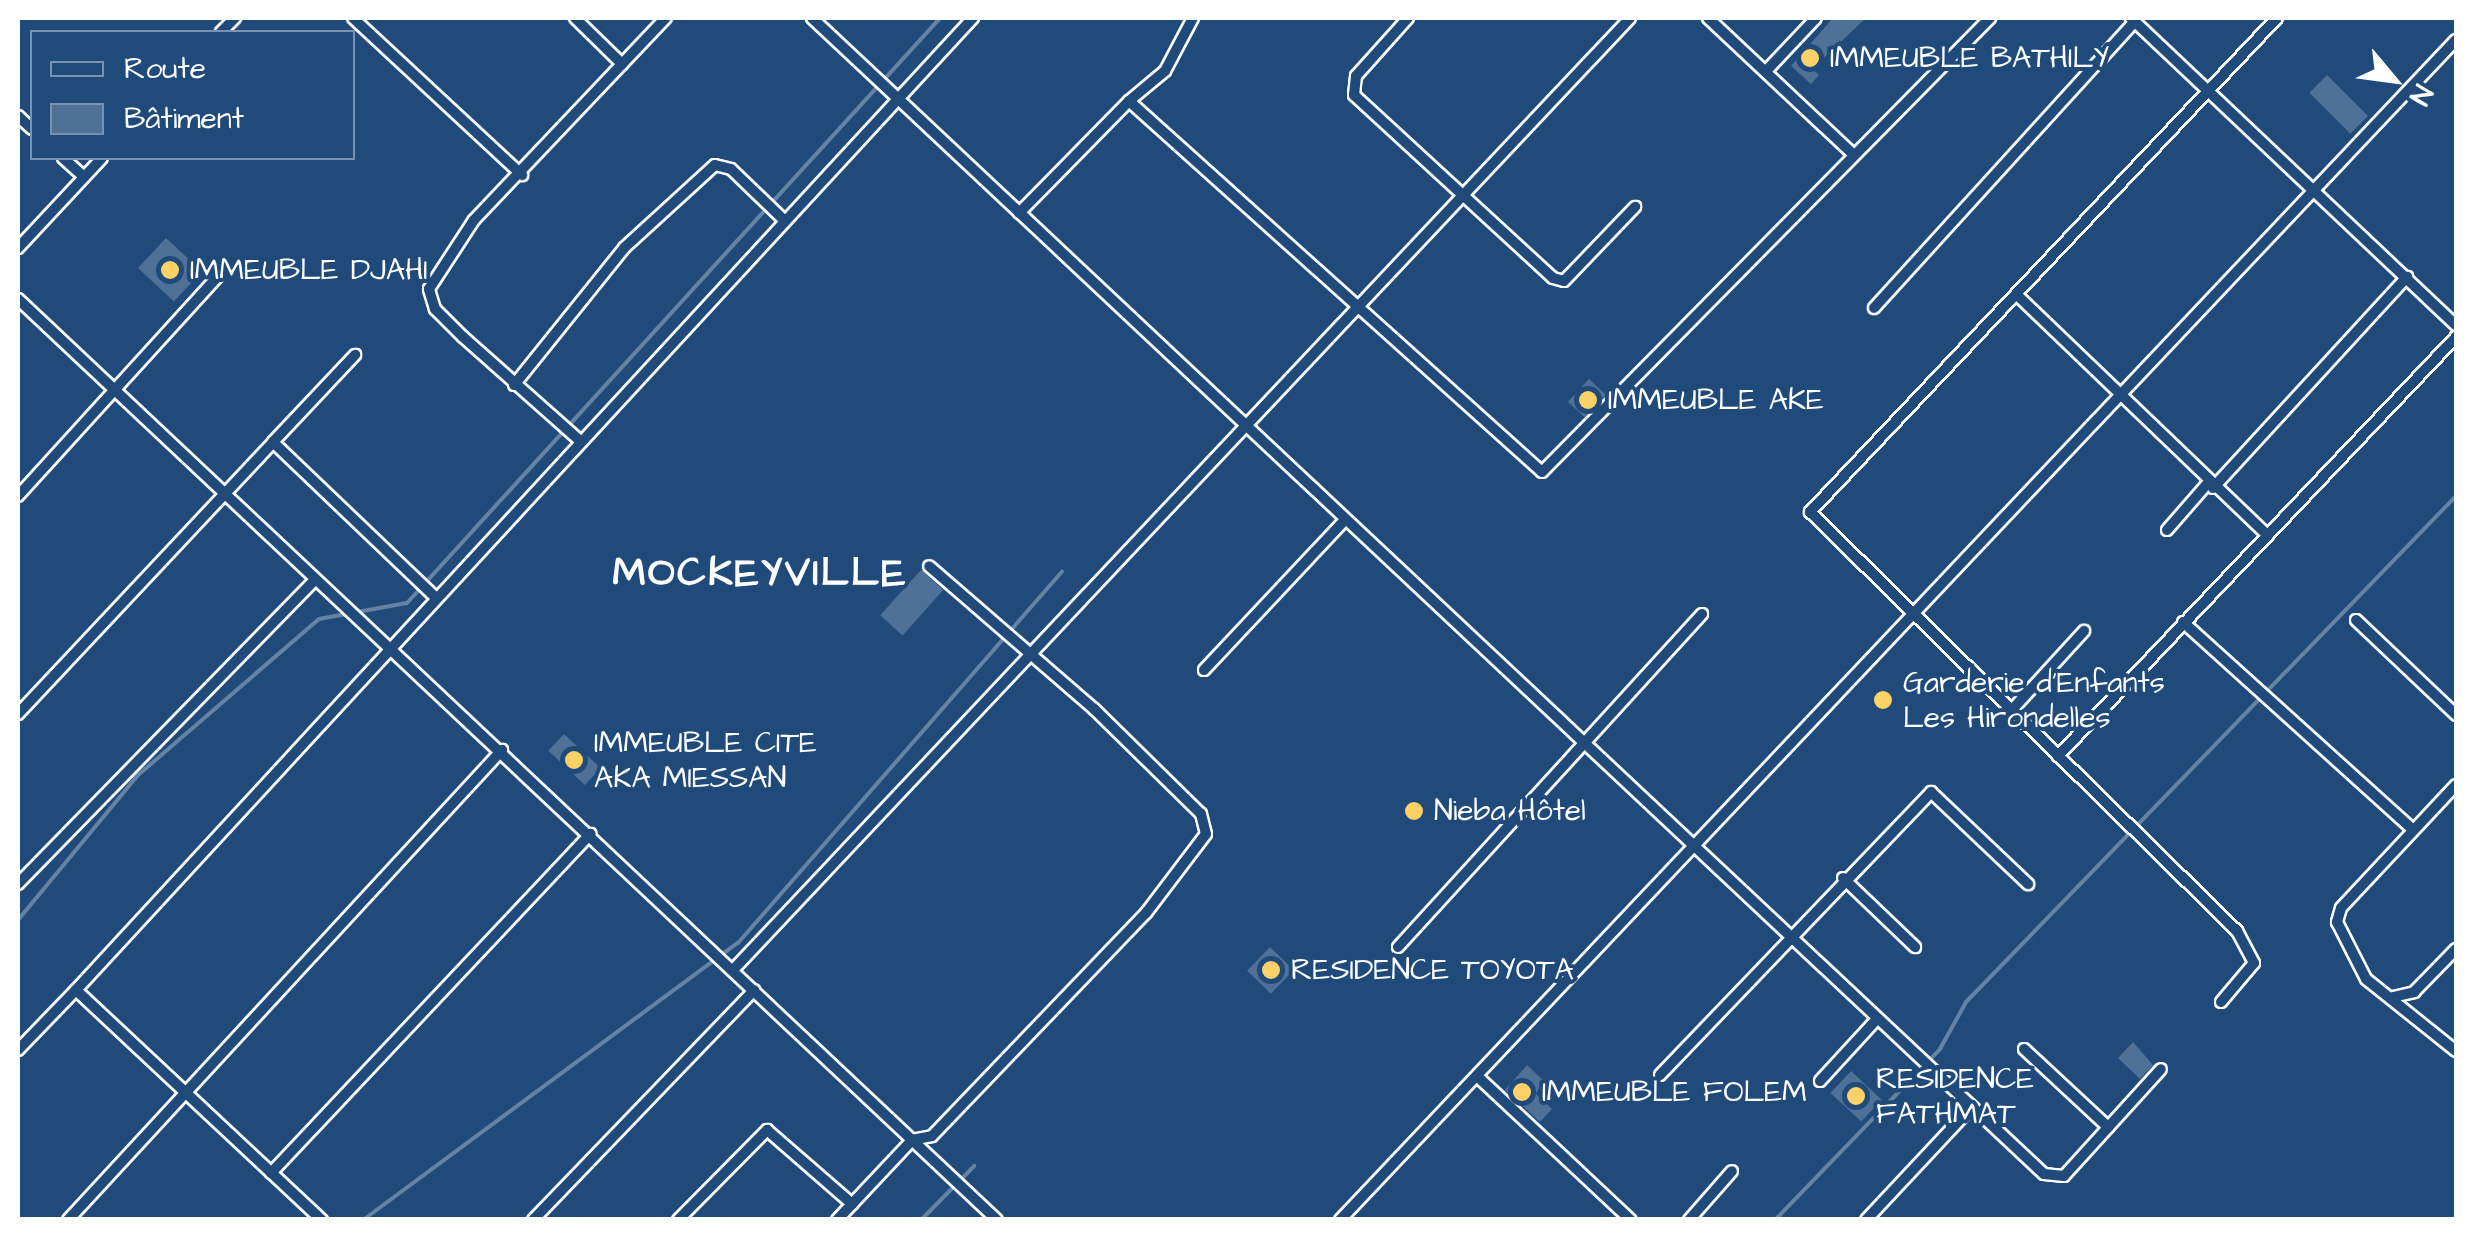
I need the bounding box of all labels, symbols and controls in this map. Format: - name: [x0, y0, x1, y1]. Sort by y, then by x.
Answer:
- legend: [30, 30, 355, 160]
- north arrow: [2344, 30, 2444, 130]
- place label: IMMEUBLE BATHILY: [1830, 40, 2109, 76]
- marker: IMMEUBLE BATHILY: [1799, 47, 1821, 69]
- text: Route: [124, 48, 206, 90]
- text: N: [2399, 78, 2442, 112]
- text: Bâtiment: [124, 98, 244, 140]
- place label: IMMEUBLE DJAHI: [190, 252, 428, 288]
- marker: IMMEUBLE DJAHI: [159, 259, 181, 281]
- place label: IMMEUBLE AKE: [1608, 382, 1824, 418]
- marker: IMMEUBLE AKE: [1577, 389, 1599, 411]
- district label: MOCKEYVILLE: [612, 550, 908, 598]
- place label: Garderie d'Enfants Les Hirondelles: [1903, 665, 2165, 736]
- marker: Garderie d'Enfants Les Hirondelles: [1872, 689, 1894, 711]
- place label: IMMEUBLE CITE AKA MIESSAN: [594, 725, 817, 796]
- marker: IMMEUBLE CITE AKA MIESSAN: [563, 749, 585, 771]
- place label: Nieba Hôtel: [1434, 793, 1586, 829]
- marker: Nieba Hôtel: [1403, 800, 1425, 822]
- place label: RESIDENCE TOYOTA: [1291, 952, 1574, 988]
- marker: RESIDENCE TOYOTA: [1260, 959, 1282, 981]
- place label: RESIDENCE FATHMAT: [1876, 1061, 2034, 1132]
- place label: IMMEUBLE FOLEM: [1542, 1074, 1807, 1110]
- marker: IMMEUBLE FOLEM: [1511, 1081, 1533, 1103]
- marker: RESIDENCE FATHMAT: [1845, 1085, 1867, 1107]

